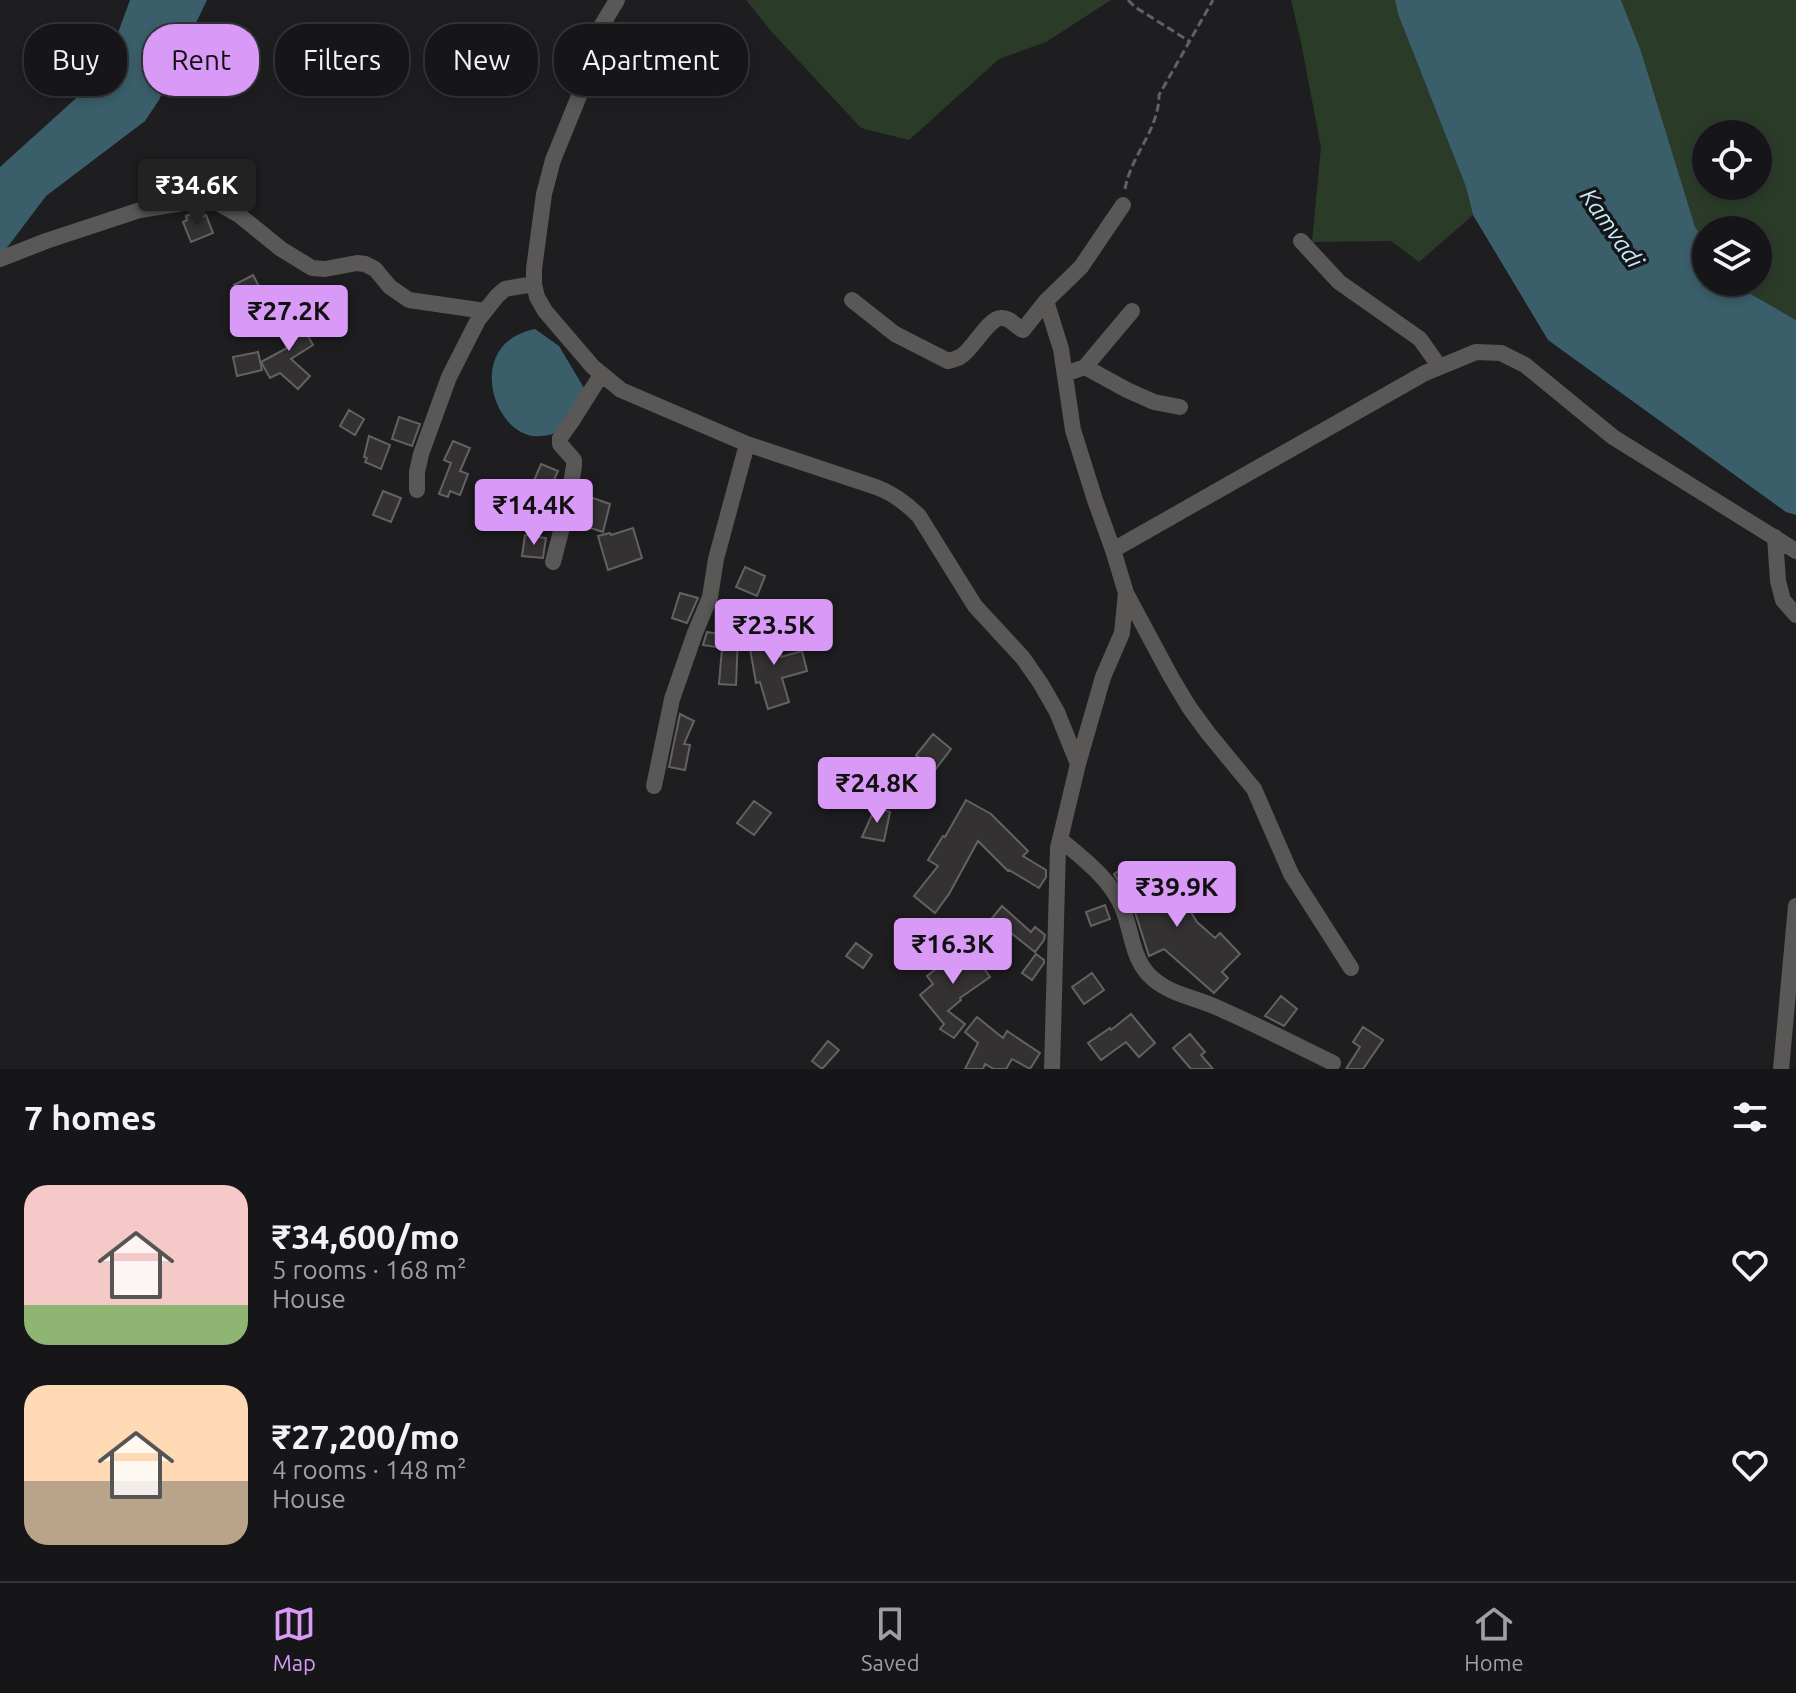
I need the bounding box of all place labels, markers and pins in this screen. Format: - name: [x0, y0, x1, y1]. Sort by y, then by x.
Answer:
- pin: ₹34.6K: [132, 159, 262, 227]
- pin: ₹27.2K: [224, 285, 354, 353]
- pin: ₹14.4K: [469, 479, 599, 547]
- pin: ₹23.5K: [709, 599, 839, 667]
- pin: ₹24.8K: [812, 757, 942, 825]
- pin: ₹39.9K: [1112, 861, 1242, 929]
- pin: ₹16.3K: [888, 918, 1018, 986]

